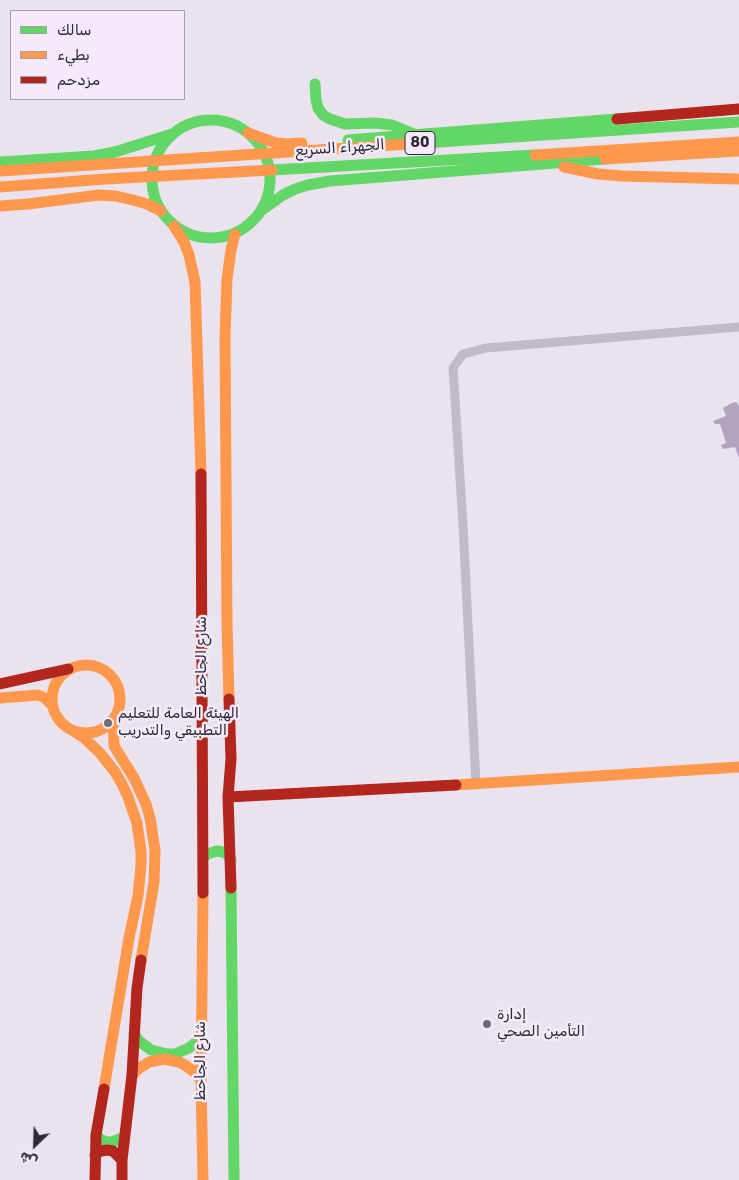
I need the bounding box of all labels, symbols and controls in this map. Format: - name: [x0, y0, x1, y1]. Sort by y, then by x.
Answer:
- legend: [10, 10, 185, 100]
- text: سالك: [57, 21, 92, 39]
- text: بطيء: [57, 46, 90, 64]
- text: مزدحم: [57, 71, 100, 89]
- road number: 80: [405, 132, 435, 154]
- street label: الجهراء السريع: [295, 136, 385, 160]
- street label: شارع الجاحظ: [193, 616, 211, 696]
- place label: الهيئة العامة للتعليم التطبيقي والتدريب: [118, 705, 239, 740]
- marker: الهيئة العامة للتعليم التطبيقي والتدريب: [102, 717, 114, 729]
- place label: إدارة التأمين الصحي: [497, 1006, 585, 1041]
- marker: إدارة التأمين الصحي: [481, 1018, 493, 1030]
- street label: شارع الجاحظ: [192, 1021, 210, 1101]
- north arrow: [10, 1120, 60, 1170]
- text: ش: [17, 1148, 40, 1171]

